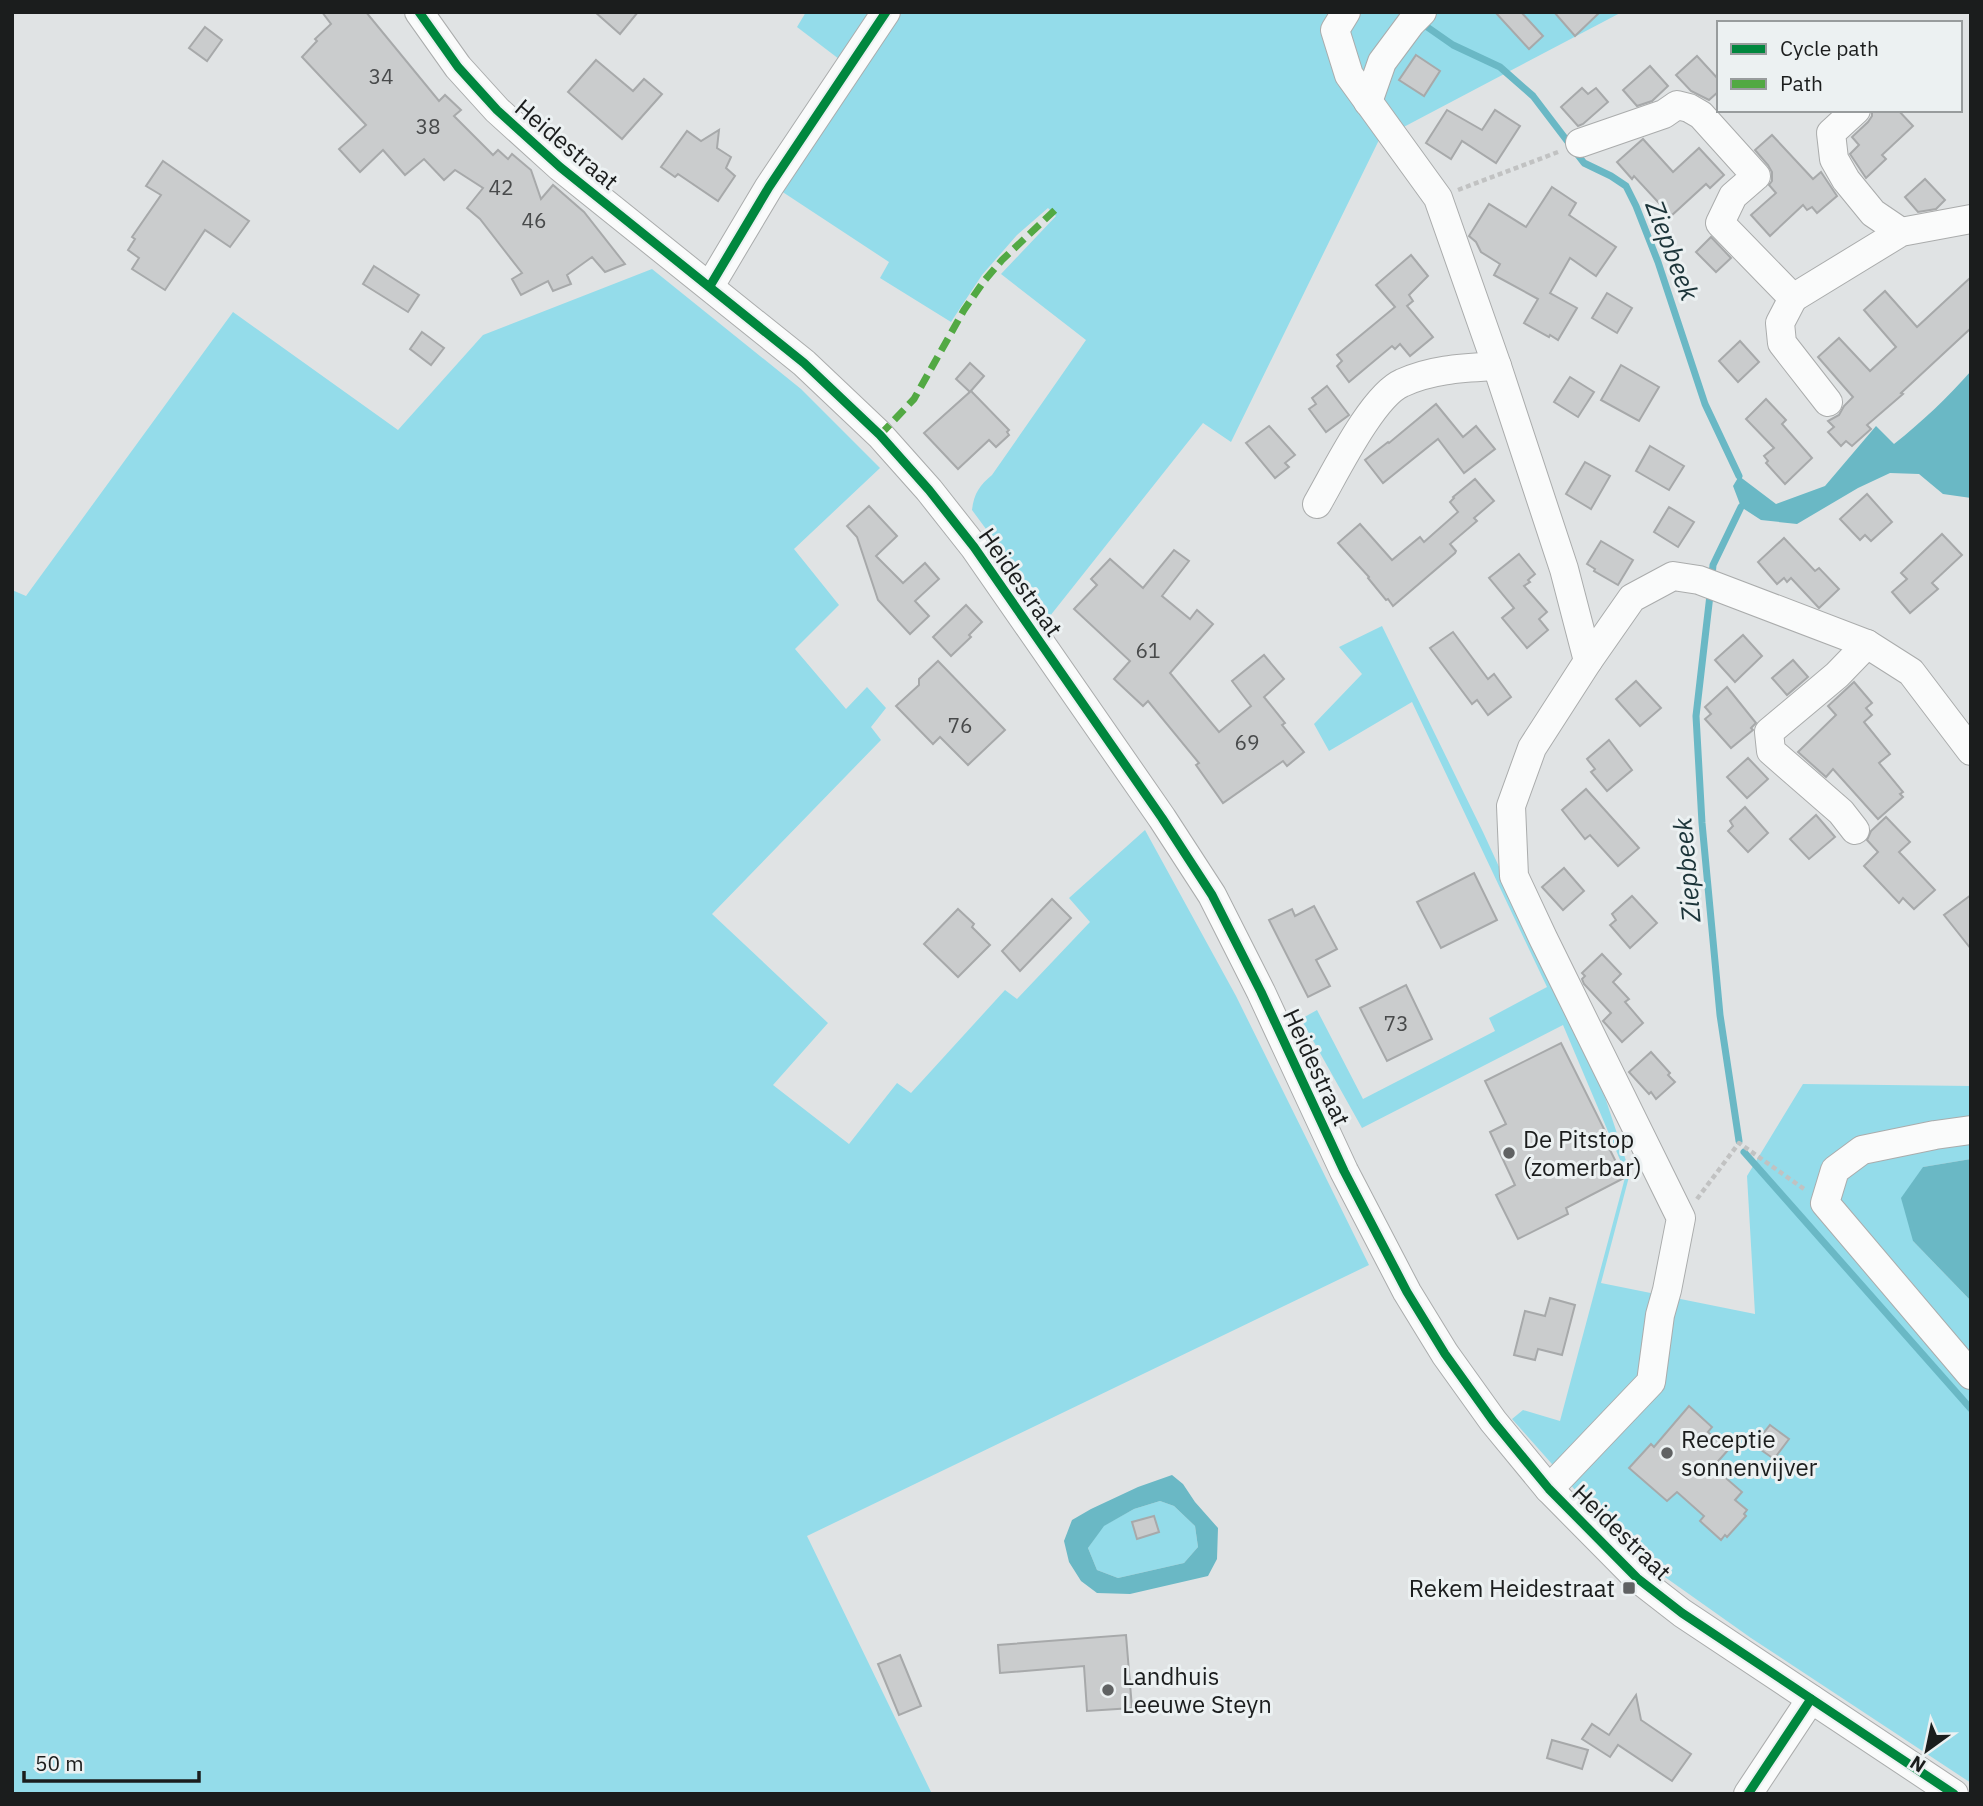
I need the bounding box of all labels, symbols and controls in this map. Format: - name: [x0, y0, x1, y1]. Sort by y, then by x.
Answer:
- legend: [1717, 21, 1962, 112]
- text: Cycle path: [1780, 34, 1879, 62]
- house number: 34: [368, 62, 394, 90]
- text: Path: [1780, 69, 1823, 97]
- street label: Heidestraat: [508, 91, 626, 197]
- house number: 38: [415, 112, 441, 140]
- house number: 42: [488, 173, 514, 201]
- water label: Ziepbeek: [1638, 194, 1708, 305]
- house number: 46: [521, 206, 547, 234]
- street label: Heidestraat: [972, 521, 1070, 643]
- house number: 61: [1135, 636, 1161, 664]
- house number: 76: [947, 711, 973, 739]
- house number: 69: [1234, 728, 1260, 756]
- water label: Ziepbeek: [1664, 816, 1708, 925]
- street label: Heidestraat: [1276, 1003, 1358, 1131]
- house number: 73: [1383, 1009, 1409, 1037]
- place label: De Pitstop (zomerbar): [1523, 1123, 1642, 1183]
- marker: De Pitstop (zomerbar): [1501, 1145, 1517, 1161]
- place label: Receptie sonnenvijver: [1681, 1423, 1818, 1483]
- marker: Receptie sonnenvijver: [1659, 1445, 1675, 1461]
- street label: Heidestraat: [1566, 1477, 1678, 1587]
- place label: Rekem Heidestraat: [1409, 1572, 1615, 1604]
- marker: Rekem Heidestraat: [1621, 1580, 1637, 1596]
- place label: Landhuis Leeuwe Steyn: [1122, 1660, 1272, 1720]
- marker: Landhuis Leeuwe Steyn: [1100, 1682, 1116, 1698]
- north arrow: [1892, 1715, 1962, 1785]
- scale bar: [24, 1740, 200, 1784]
- text: 50 m: [35, 1749, 84, 1777]
- text: N: [1905, 1750, 1930, 1778]

